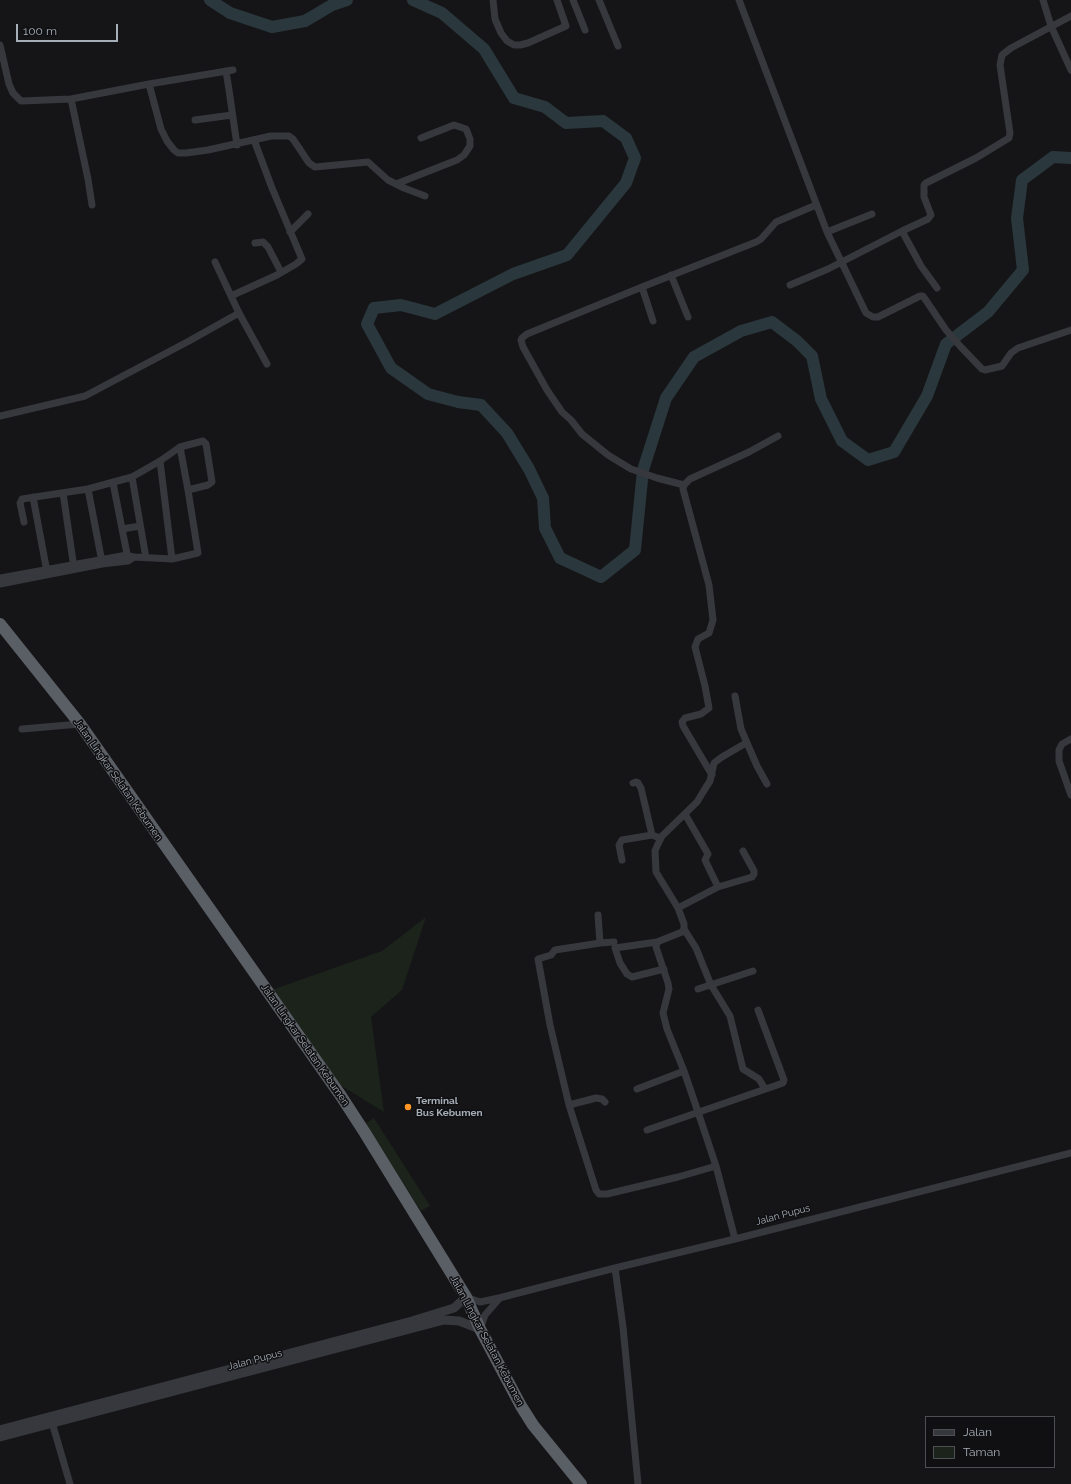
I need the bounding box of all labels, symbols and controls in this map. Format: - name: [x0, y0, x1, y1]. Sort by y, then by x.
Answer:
- scale bar: [18, 16, 120, 42]
- text: 100 m: [23, 24, 57, 38]
- street label: Jalan Lingkar Selatan Kebumen: [71, 717, 165, 843]
- street label: Jalan Lingkar Selatan Kebumen: [258, 982, 352, 1108]
- place label: Terminal Bus Kebumen: [416, 1095, 482, 1118]
- marker: Terminal Bus Kebumen: [403, 1102, 413, 1112]
- street label: Jalan Pupus: [754, 1202, 812, 1228]
- street label: Jalan Lingkar Selatan Kebumen: [447, 1274, 527, 1408]
- street label: Jalan Pupus: [226, 1347, 284, 1373]
- legend: [925, 1416, 1055, 1468]
- text: Jalan: [963, 1425, 992, 1439]
- text: Taman: [963, 1445, 1000, 1459]

